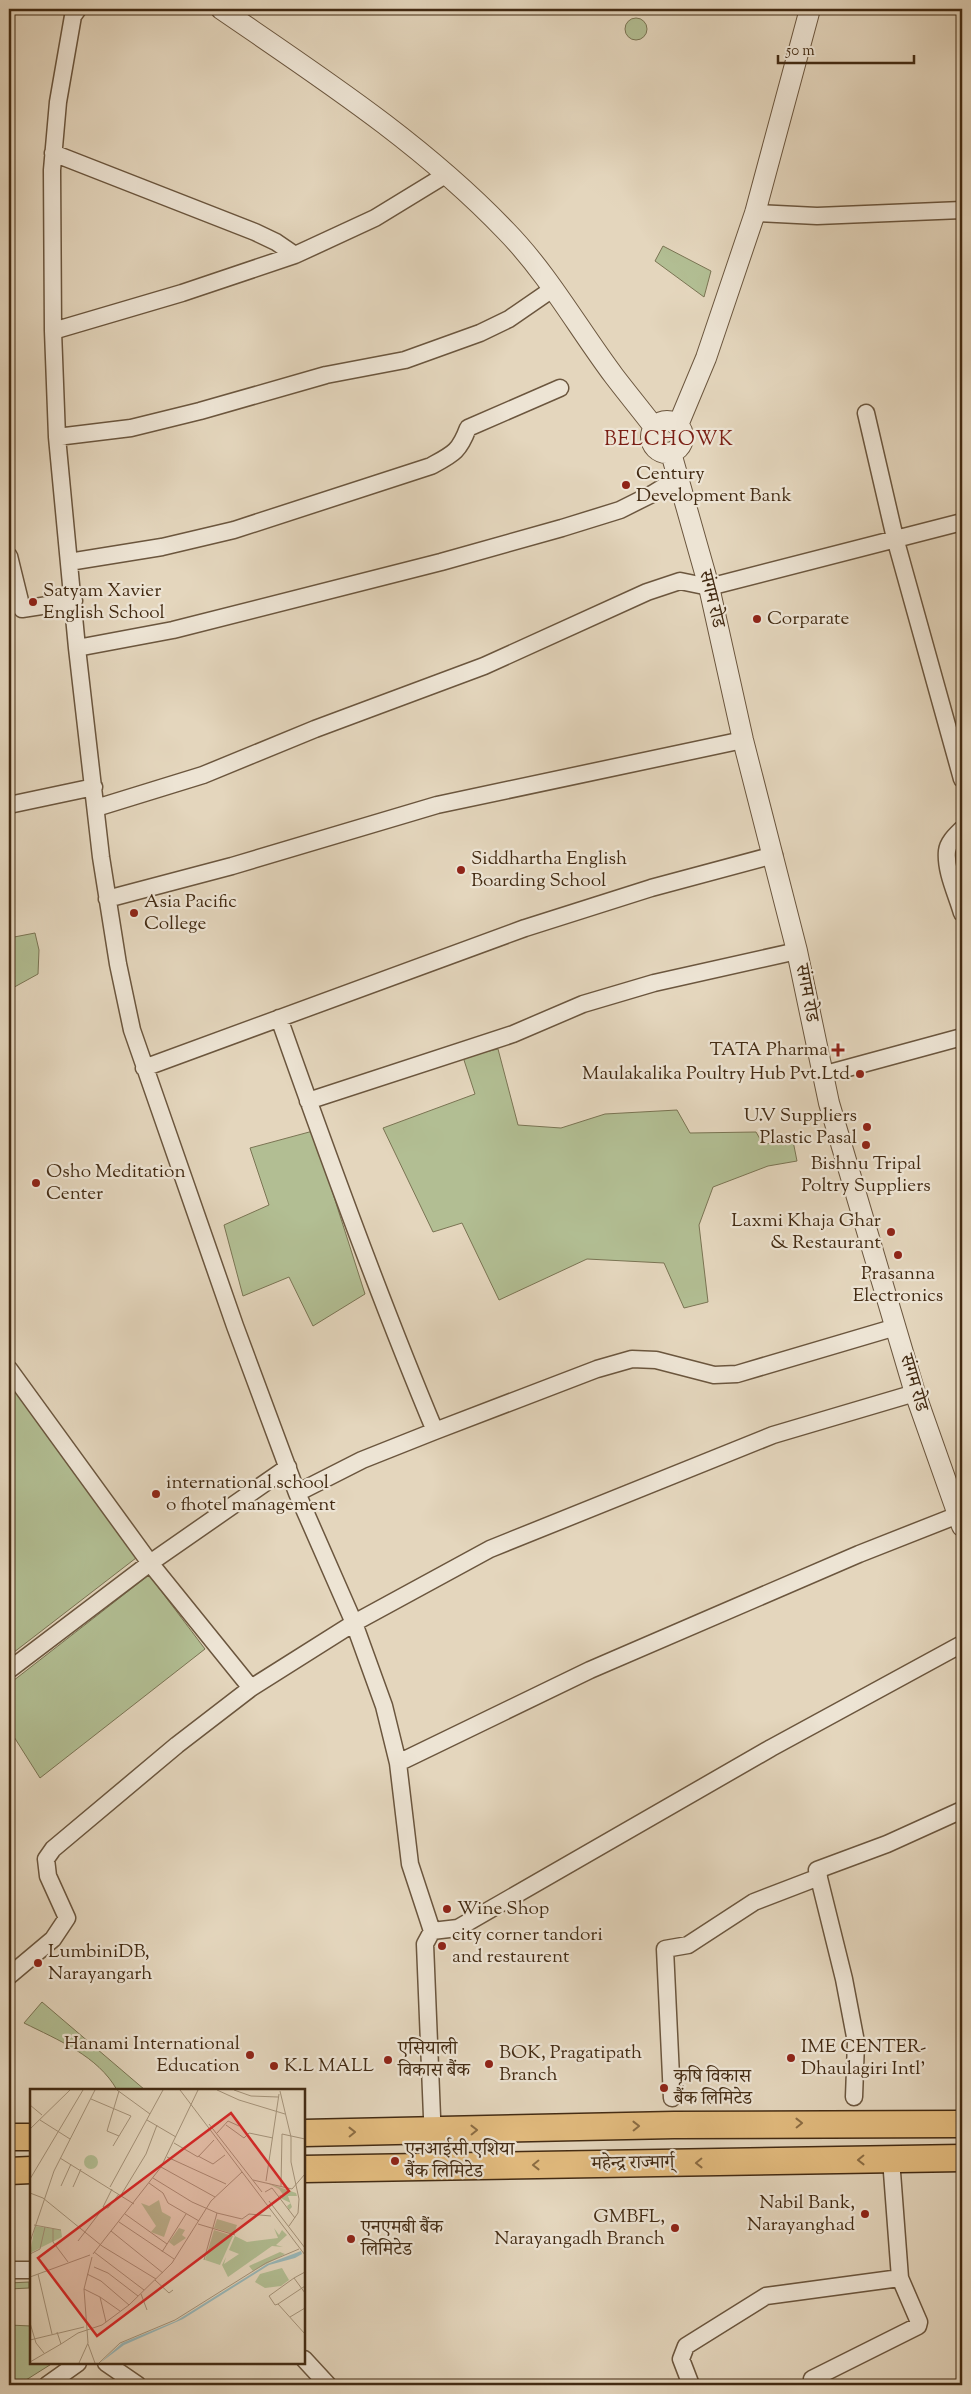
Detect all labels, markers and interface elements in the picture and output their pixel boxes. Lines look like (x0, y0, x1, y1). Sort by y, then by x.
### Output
scale bar (778, 32, 915, 64)
text: 50 m (785, 41, 815, 62)
district label: BELCHOWK (604, 426, 734, 455)
place label: Century Development Bank (636, 461, 793, 510)
marker: Century Development Bank (620, 479, 632, 491)
street label: संगम रोड (691, 566, 731, 632)
place label: Satyam Xavier English School (43, 578, 165, 627)
marker: Satyam Xavier English School (27, 596, 39, 608)
place label: Corparate (767, 606, 850, 633)
marker: Corparate (751, 613, 763, 625)
place label: Siddhartha English Boarding School (471, 846, 627, 895)
marker: Siddhartha English Boarding School (455, 864, 467, 876)
place label: Asia Pacific College (144, 889, 237, 938)
marker: Asia Pacific College (128, 907, 140, 919)
street label: संगम रोड (787, 961, 825, 1025)
place label: TATA Pharma (709, 1037, 828, 1064)
marker: TATA Pharma (832, 1044, 844, 1056)
place label: Maulakalika Poultry Hub Pvt.Ltd (582, 1061, 850, 1088)
marker: Maulakalika Poultry Hub Pvt.Ltd (854, 1068, 866, 1080)
place label: U.V Suppliers Plastic Pasal (744, 1103, 857, 1152)
marker: U.V Suppliers Plastic Pasal (861, 1121, 873, 1133)
marker: Bishnu Tripal Poltry Suppliers (860, 1139, 872, 1151)
place label: Bishnu Tripal Poltry Suppliers (801, 1151, 931, 1200)
place label: Osho Meditation Center (46, 1159, 186, 1208)
marker: Osho Meditation Center (30, 1177, 42, 1189)
place label: Laxmi Khaja Ghar & Restaurant (731, 1208, 881, 1257)
marker: Laxmi Khaja Ghar & Restaurant (885, 1226, 897, 1238)
marker: Prasanna Electronics (892, 1249, 904, 1261)
place label: Prasanna Electronics (853, 1261, 943, 1310)
street label: संगम रोड (891, 1350, 935, 1416)
place label: international school o fhotel management (166, 1470, 336, 1519)
marker: international school o fhotel management (150, 1488, 162, 1500)
place label: Wine Shop (457, 1896, 549, 1923)
marker: Wine Shop (441, 1903, 453, 1915)
place label: city corner tandori and restaurent (452, 1922, 603, 1971)
place label: LumbiniDB, Narayangarh (48, 1939, 152, 1988)
marker: city corner tandori and restaurent (436, 1940, 448, 1952)
marker: LumbiniDB, Narayangarh (32, 1957, 44, 1969)
place label: Hanami International Education (64, 2031, 240, 2080)
place label: IME CENTER- Dhaulagiri Intl' (801, 2034, 927, 2083)
place label: एसियाली विकास बैंक (397, 2036, 471, 2085)
place label: BOK, Pragatipath Branch (499, 2040, 642, 2089)
marker: Hanami International Education (244, 2049, 256, 2061)
marker: IME CENTER- Dhaulagiri Intl' (785, 2052, 797, 2064)
place label: K.L MALL (284, 2053, 374, 2080)
marker: एसियाली विकास बैंक (382, 2054, 394, 2066)
marker: BOK, Pragatipath Branch (483, 2058, 495, 2070)
marker: K.L MALL (268, 2060, 280, 2072)
place label: कृषि विकास बैंक लिमिटेड (673, 2064, 753, 2113)
marker: कृषि विकास बैंक लिमिटेड (658, 2082, 670, 2094)
inset map (30, 2089, 305, 2364)
one-way arrow (795, 2118, 803, 2129)
one-way arrow (633, 2121, 641, 2131)
one-way arrow (470, 2125, 478, 2135)
one-way arrow (349, 2127, 357, 2137)
place label: एनआईसी एशिया बैंक लिमिटेड (404, 2137, 516, 2186)
street label: महेन्द्र राज्मार्ग् (590, 2150, 677, 2178)
marker: एनआईसी एशिया बैंक लिमिटेड (389, 2155, 401, 2167)
one-way arrow (857, 2155, 864, 2165)
one-way arrow (694, 2157, 702, 2168)
one-way arrow (532, 2160, 540, 2170)
place label: Nabil Bank, Narayanghad (747, 2190, 855, 2239)
place label: GMBFL, Narayangadh Branch (494, 2204, 665, 2253)
marker: Nabil Bank, Narayanghad (859, 2208, 871, 2220)
place label: एनएमबी बैंक लिमिटेड (360, 2215, 444, 2264)
marker: GMBFL, Narayangadh Branch (669, 2222, 681, 2234)
marker: एनएमबी बैंक लिमिटेड (345, 2233, 357, 2245)

